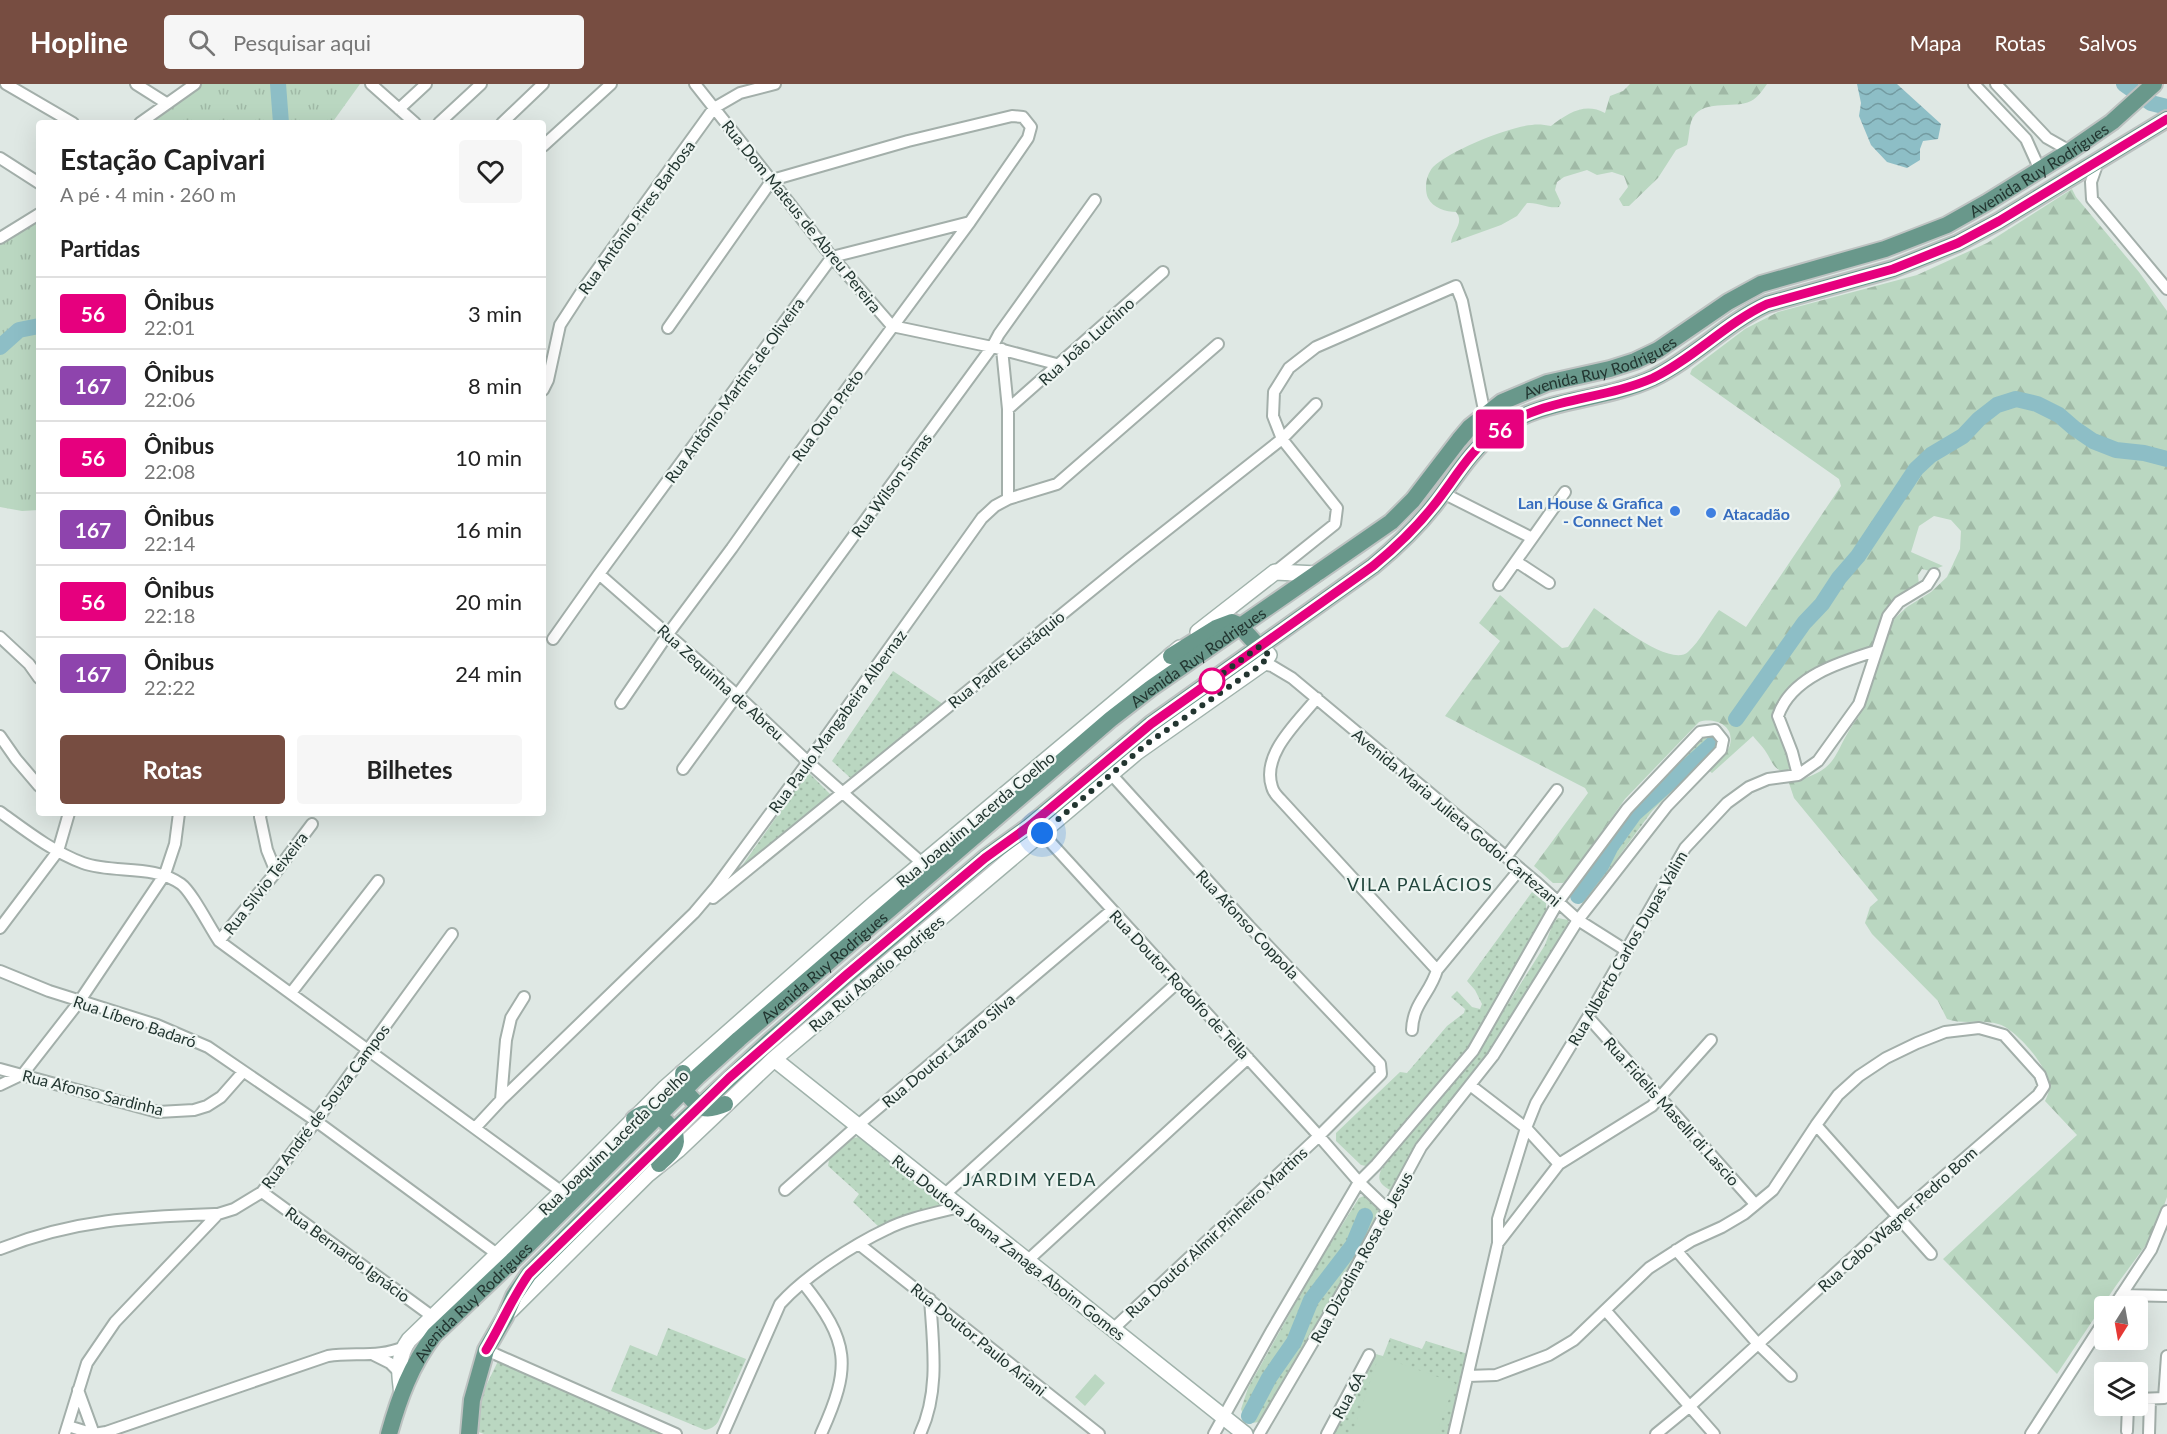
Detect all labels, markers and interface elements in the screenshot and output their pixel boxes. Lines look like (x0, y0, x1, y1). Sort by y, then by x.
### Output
search box (164, 15, 584, 69)
text: Hopline (30, 25, 128, 59)
icon: search (185, 26, 218, 59)
text: Pesquisar aqui (233, 29, 371, 56)
text: Mapa (1910, 30, 1962, 55)
text: Rotas (1995, 30, 2046, 55)
text: Salvos (2079, 30, 2137, 55)
street label: Rua Dom Mateus de Abreu Pereira (718, 116, 886, 316)
street label: Avenida Ruy Rodrigues (1966, 118, 2112, 220)
street label: Rua Antônio Pires Barbosa (574, 136, 698, 298)
button: heart (459, 140, 522, 203)
text: Estação Capivari (60, 142, 265, 176)
text: A pé · 4 min · 260 m (60, 182, 236, 206)
text: Partidas (60, 235, 140, 262)
text: Ônibus (144, 288, 214, 315)
street label: Rua João Luchino (1034, 293, 1138, 389)
street label: Rua Antônio Martins de Oliveira (660, 294, 808, 486)
text: 3 min (468, 300, 522, 327)
text: 56 (81, 301, 105, 326)
text: 22:01 (144, 315, 195, 339)
street label: Avenida Ruy Rodrigues (1520, 331, 1679, 402)
text: Ônibus (144, 360, 214, 387)
street label: Rua Ouro Preto (787, 365, 867, 465)
text: 8 min (468, 372, 522, 399)
text: 167 (75, 373, 111, 398)
text: 22:06 (144, 387, 195, 411)
line badge: 56 (1473, 410, 1527, 448)
text: 56 (1488, 417, 1512, 442)
street label: Rua Wilson Simas (847, 429, 935, 541)
text: Ônibus (144, 432, 214, 459)
text: 10 min (455, 444, 522, 471)
text: 56 (81, 445, 105, 470)
text: 22:08 (144, 459, 195, 483)
place label: Lan House & Grafica - Connect Net (1518, 493, 1663, 530)
text: Ônibus (144, 504, 214, 531)
marker: Lan House & Grafica - Connect Net (1668, 504, 1682, 518)
place label: Atacadão (1722, 504, 1790, 523)
marker: Atacadão (1704, 506, 1718, 520)
text: 16 min (455, 516, 522, 543)
text: 167 (75, 517, 111, 542)
text: 22:14 (144, 531, 195, 555)
text: Ônibus (144, 576, 214, 603)
text: 20 min (455, 588, 522, 615)
text: 56 (81, 589, 105, 614)
street label: Avenida Ruy Rodrigues (1126, 602, 1269, 710)
text: 22:18 (144, 603, 195, 627)
street label: Rua Padre Eustáquio (944, 606, 1068, 712)
street label: Rua Zequinha de Abreu (654, 620, 788, 744)
street label: Rua Paulo Mangabeira Albernaz (764, 626, 910, 816)
text: Ônibus (144, 648, 214, 675)
text: 24 min (455, 660, 522, 687)
text: 167 (75, 661, 111, 686)
unlabelled marker (1199, 668, 1225, 694)
text: 22:22 (144, 675, 195, 699)
street label: Avenida Maria Julieta Godoi Cartezani (1349, 724, 1565, 910)
button: Rotas (60, 735, 285, 804)
button: Bilhetes (297, 735, 522, 804)
street label: Rua Joaquim Lacerda Coelho (892, 747, 1058, 891)
your location (1027, 818, 1057, 848)
street label: Rua Silvio Teixeira (219, 828, 311, 938)
street label: Rua Alberto Carlos Dupas Valim (1563, 847, 1691, 1049)
street label: Rua Afonso Coppola (1192, 865, 1304, 983)
district label: VILA PALÁCIOS (1347, 873, 1493, 895)
street label: Rua Doutor Rodolfo de Tella (1106, 906, 1254, 1062)
street label: Avenida Ruy Rodrigues (756, 907, 891, 1026)
street label: Rua Rui Abadio Rodriges (804, 911, 948, 1035)
street label: Rua Doutor Lázaro Silva (878, 989, 1018, 1111)
street label: Rua Líbero Badaró (71, 991, 199, 1051)
street label: Rua André de Souza Campos (257, 1020, 393, 1192)
street label: Rua Fidelis Maselli di Lascio (1600, 1033, 1744, 1189)
street label: Rua Afonso Sardinha (21, 1065, 165, 1119)
street label: Rua Joaquim Lacerda Coelho (534, 1065, 692, 1219)
street label: Rua Doutor Almir Pinheiro Martins (1121, 1142, 1311, 1321)
street label: Rua Cabo Wagner Pedro Bom (1813, 1142, 1981, 1296)
street label: Rua Doutora Joana Zanaga Aboim Gomes (889, 1150, 1129, 1344)
district label: JARDIM YEDA (963, 1168, 1097, 1190)
street label: Rua Dizodina Rosa de Jesus (1306, 1168, 1416, 1346)
street label: Rua Bernardo Ignácio (282, 1202, 414, 1306)
street label: Avenida Ruy Rodrigues (409, 1238, 535, 1365)
street label: Rua Doutor Paulo Ariani (907, 1278, 1051, 1400)
north arrow (2094, 1296, 2148, 1350)
map controls (2094, 1296, 2148, 1416)
button: layers (2094, 1362, 2148, 1416)
street label: Rua 6A (1328, 1368, 1368, 1422)

